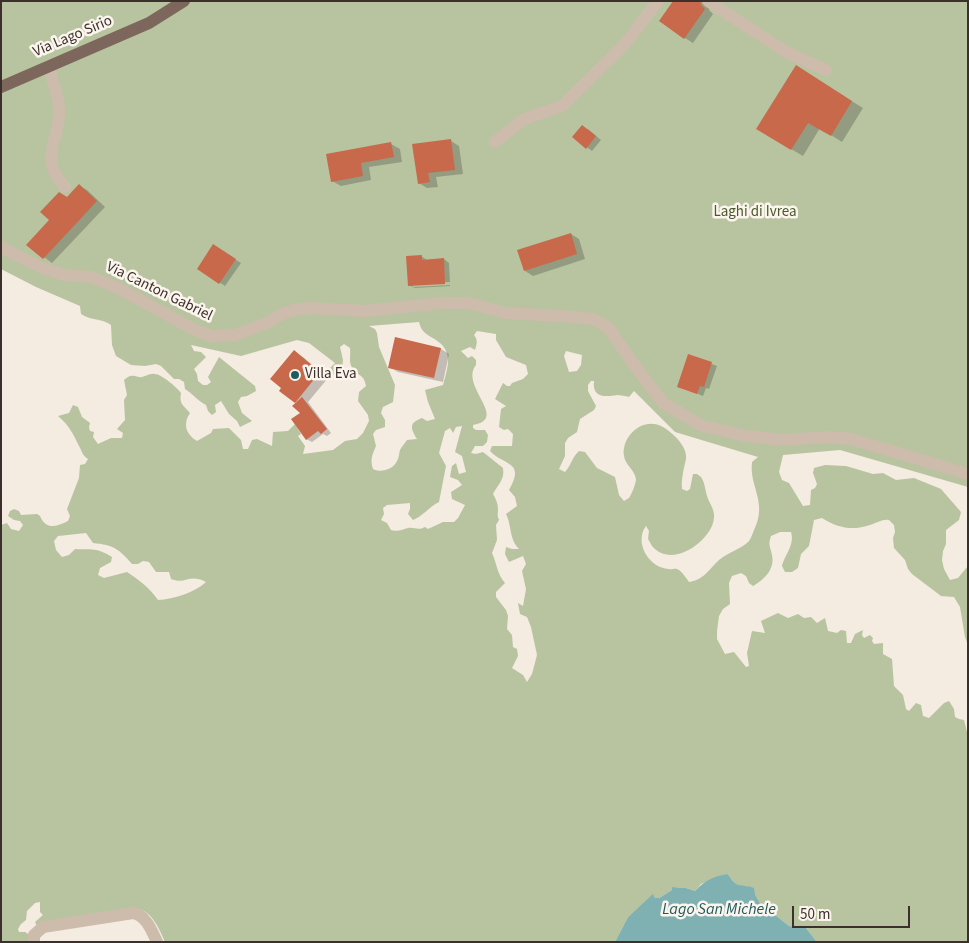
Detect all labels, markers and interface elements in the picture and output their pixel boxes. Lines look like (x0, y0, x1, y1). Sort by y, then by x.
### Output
street label: Via Lago Sirio (31, 12, 115, 62)
park label: Laghi di Ivrea (713, 204, 797, 222)
street label: Via Canton Gabriel (103, 259, 215, 325)
place label: Villa Eva (305, 366, 357, 384)
marker: Villa Eva (289, 369, 301, 381)
scale bar (794, 896, 912, 928)
water label: Lago San Michele (662, 900, 776, 920)
text: 50 m (800, 904, 830, 925)

